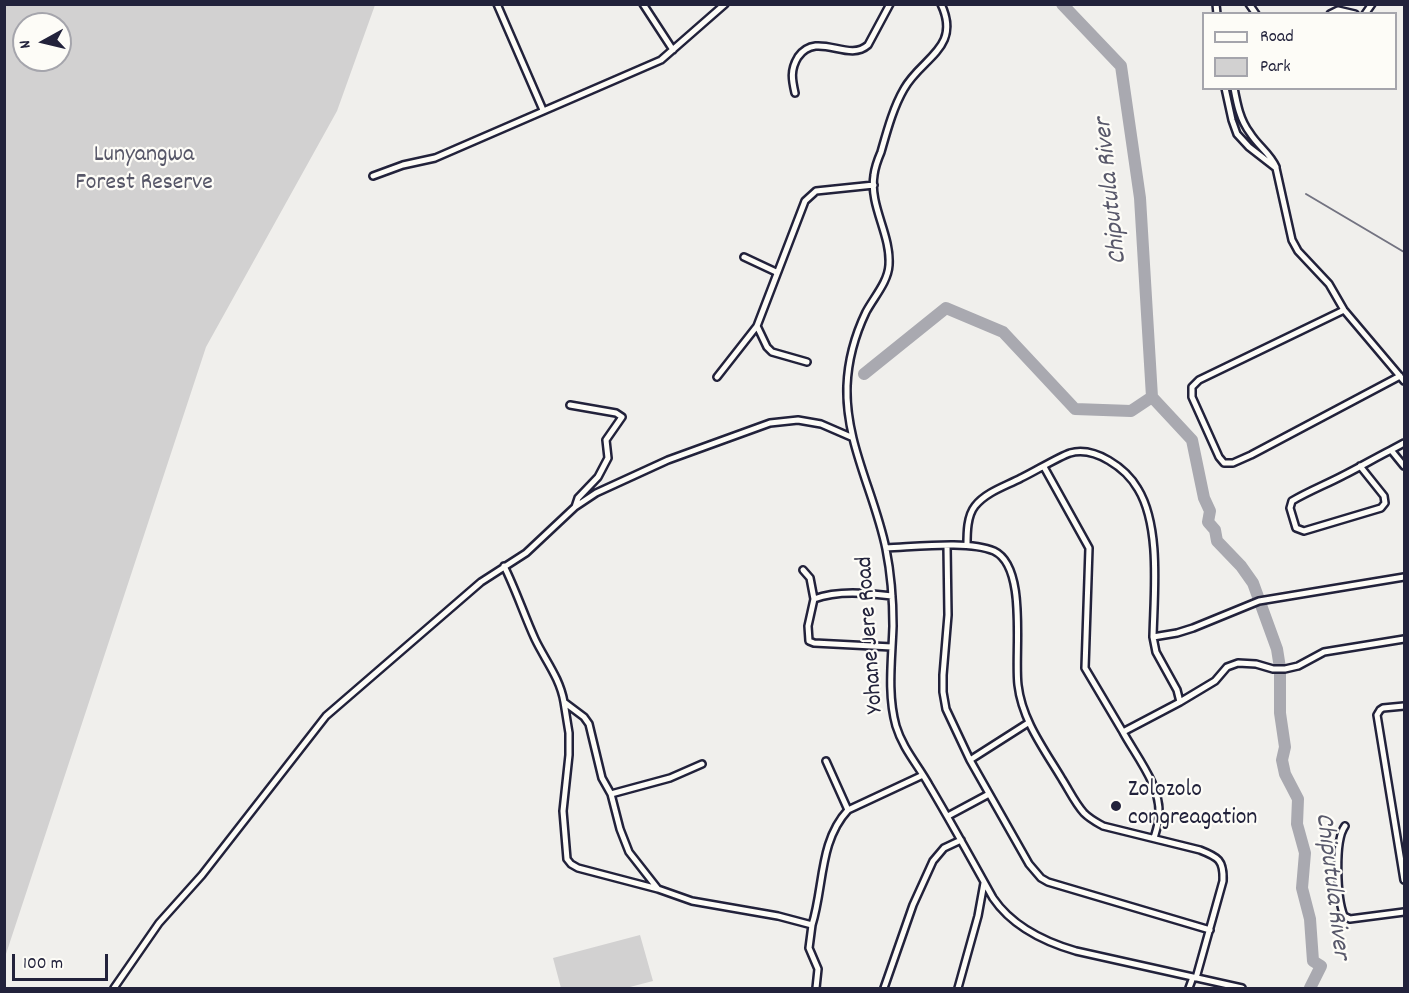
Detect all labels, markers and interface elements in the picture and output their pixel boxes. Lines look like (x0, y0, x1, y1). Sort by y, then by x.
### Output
north arrow (12, 12, 72, 72)
legend (1202, 12, 1397, 90)
text: Road (1260, 25, 1294, 50)
text: N (14, 39, 38, 50)
text: Park (1260, 55, 1291, 80)
water label: Chiputula River (1090, 116, 1136, 266)
park label: Lunyangwa Forest Reserve (75, 143, 213, 199)
street label: Yohane Jere Road (852, 555, 892, 715)
place label: Zolozolo congreagation (1128, 778, 1257, 834)
marker: Zolozolo congreagation (1109, 799, 1123, 813)
water label: Chiputula River (1306, 811, 1354, 961)
scale bar (15, 942, 111, 980)
text: 100 m (23, 952, 63, 977)

